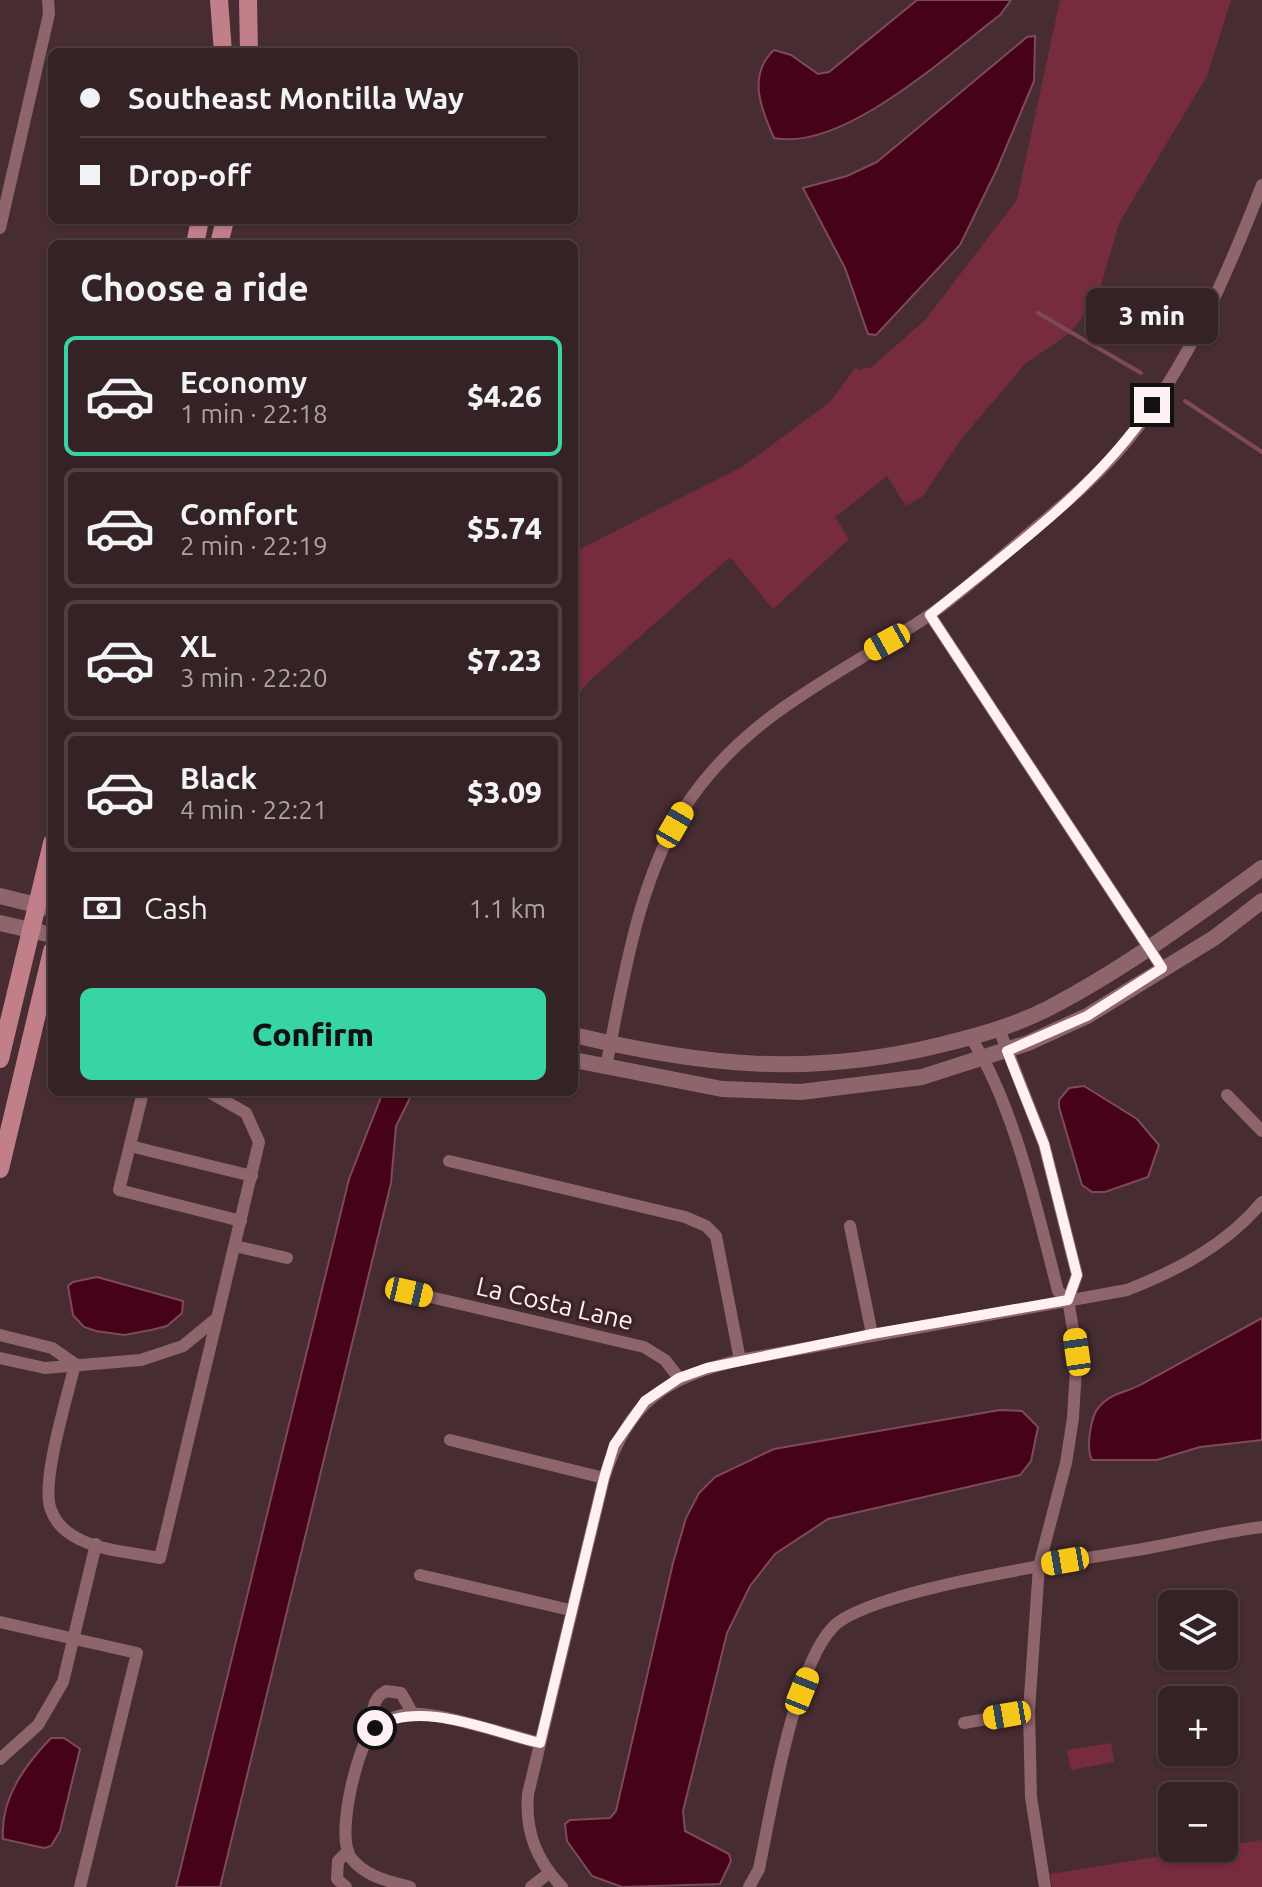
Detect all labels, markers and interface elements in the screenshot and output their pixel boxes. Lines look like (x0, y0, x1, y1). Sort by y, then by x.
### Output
text: Southeast Montilla Way (128, 81, 464, 115)
text: Drop-off (128, 158, 251, 192)
text: Choose a ride (80, 267, 309, 308)
callout: 3 min (1086, 289, 1218, 345)
text: 3 min (1119, 301, 1185, 330)
icon: car (84, 360, 156, 432)
text: Economy (180, 365, 307, 399)
text: $4.26 (467, 379, 542, 413)
route end (1134, 387, 1170, 423)
text: 1 min · 22:18 (180, 399, 328, 428)
icon: car (84, 492, 156, 564)
text: Comfort (180, 497, 298, 531)
text: $5.74 (467, 511, 542, 545)
text: 2 min · 22:19 (180, 531, 328, 560)
car (860, 620, 914, 664)
icon: car (84, 624, 156, 696)
text: XL (180, 629, 216, 663)
text: $7.23 (467, 643, 542, 677)
text: 3 min · 22:20 (180, 663, 328, 692)
icon: car (84, 756, 156, 828)
text: Black (180, 761, 257, 795)
text: $3.09 (467, 775, 542, 809)
text: 4 min · 22:21 (180, 795, 328, 824)
car (653, 798, 697, 852)
icon: cash (80, 886, 124, 930)
text: Cash (144, 891, 208, 925)
text: 1.1 km (469, 894, 546, 923)
button: Confirm (80, 988, 546, 1080)
street label: La Costa Lane (474, 1271, 636, 1335)
car (383, 1275, 435, 1309)
car (1062, 1327, 1092, 1377)
car (1039, 1545, 1091, 1577)
map controls (1158, 1590, 1238, 1862)
button: layers (1158, 1590, 1238, 1670)
car (782, 1664, 822, 1718)
button: + (1158, 1686, 1238, 1766)
car (981, 1699, 1033, 1731)
route start (357, 1710, 393, 1746)
button: − (1158, 1782, 1238, 1862)

